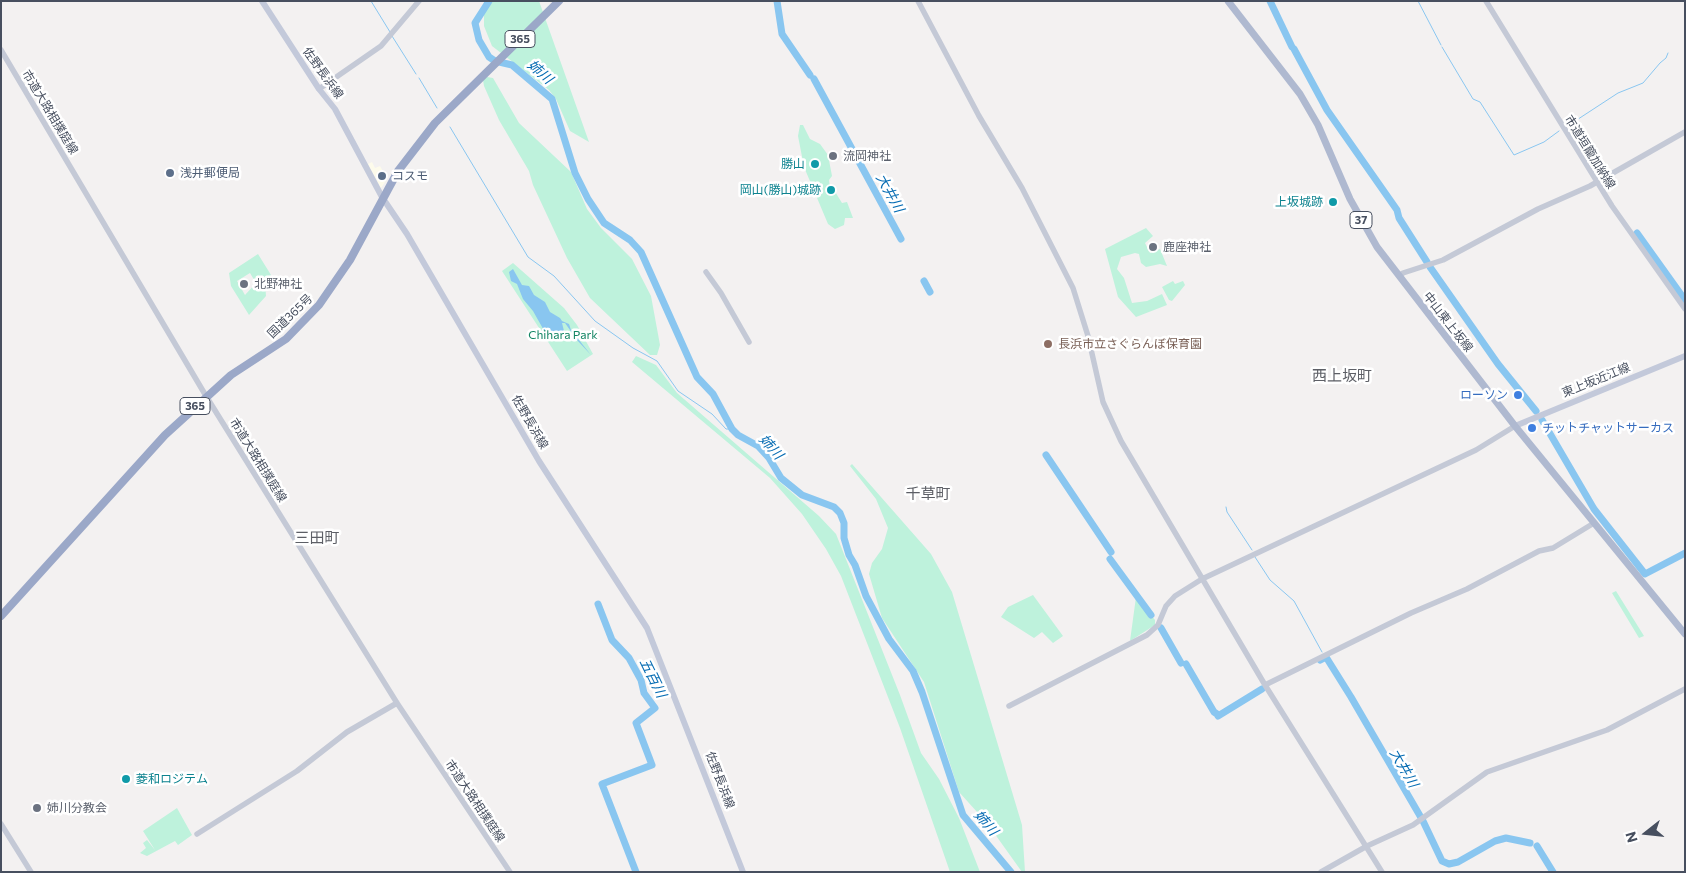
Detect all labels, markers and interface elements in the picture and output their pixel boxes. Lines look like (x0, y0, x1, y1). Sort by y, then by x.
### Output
road number: 365 (505, 30, 535, 48)
street label: 佐野長浜線 (300, 44, 346, 102)
water label: 姉川 (524, 56, 556, 88)
street label: 市道大路相撲庭線 (19, 67, 81, 157)
street label: 市道垣籠加納線 (1562, 113, 1618, 191)
place label: 流岡神社 (843, 149, 891, 163)
marker: 流岡神社 (827, 150, 839, 162)
place label: 勝山 (781, 157, 805, 171)
marker: 勝山 (809, 158, 821, 170)
place label: 浅井郵便局 (180, 166, 240, 180)
marker: 浅井郵便局 (164, 167, 176, 179)
place label: コスモ (392, 169, 428, 183)
marker: コスモ (376, 170, 388, 182)
water label: 大井川 (872, 171, 908, 215)
place label: 岡山(勝山)城跡 (740, 183, 821, 197)
marker: 岡山(勝山)城跡 (825, 184, 837, 196)
place label: 上坂城跡 (1275, 195, 1323, 209)
marker: 上坂城跡 (1327, 196, 1339, 208)
road number: 37 (1350, 212, 1372, 228)
place label: 鹿座神社 (1163, 240, 1211, 254)
marker: 鹿座神社 (1147, 241, 1159, 253)
place label: 北野神社 (254, 277, 302, 291)
marker: 北野神社 (238, 278, 250, 290)
street label: 中山東上坂線 (1420, 289, 1476, 355)
street label: 国道365号 (264, 291, 316, 341)
park label: Chihara Park (528, 328, 598, 342)
place label: 長浜市立さぐらんぼ保育園 (1058, 337, 1202, 351)
marker: 長浜市立さぐらんぼ保育園 (1042, 338, 1054, 350)
street label: 東上坂近江線 (1560, 360, 1632, 400)
district label: 西上坂町 (1312, 367, 1372, 385)
place label: ローソン (1460, 388, 1508, 402)
marker: ローソン (1512, 389, 1524, 401)
street label: 佐野長浜線 (509, 392, 551, 452)
road number: 365 (180, 398, 210, 414)
street label: 市道大路相撲庭線 (226, 415, 290, 505)
place label: チットチャットサーカス (1542, 421, 1674, 435)
marker: チットチャットサーカス (1526, 422, 1538, 434)
water label: 姉川 (755, 431, 787, 463)
district label: 千草町 (906, 485, 950, 503)
district label: 三田町 (295, 529, 339, 547)
water label: 五百川 (636, 655, 670, 701)
water label: 大井川 (1386, 746, 1422, 790)
street label: 佐野長浜線 (703, 749, 737, 811)
street label: 市道大路相撲庭線 (442, 757, 508, 845)
place label: 菱和ロジテム (136, 772, 208, 786)
marker: 菱和ロジテム (120, 773, 132, 785)
place label: 姉川分教会 (47, 801, 107, 815)
marker: 姉川分教会 (31, 802, 43, 814)
water label: 姉川 (970, 807, 1002, 839)
north arrow (1621, 808, 1671, 858)
text: N (1621, 830, 1641, 845)

